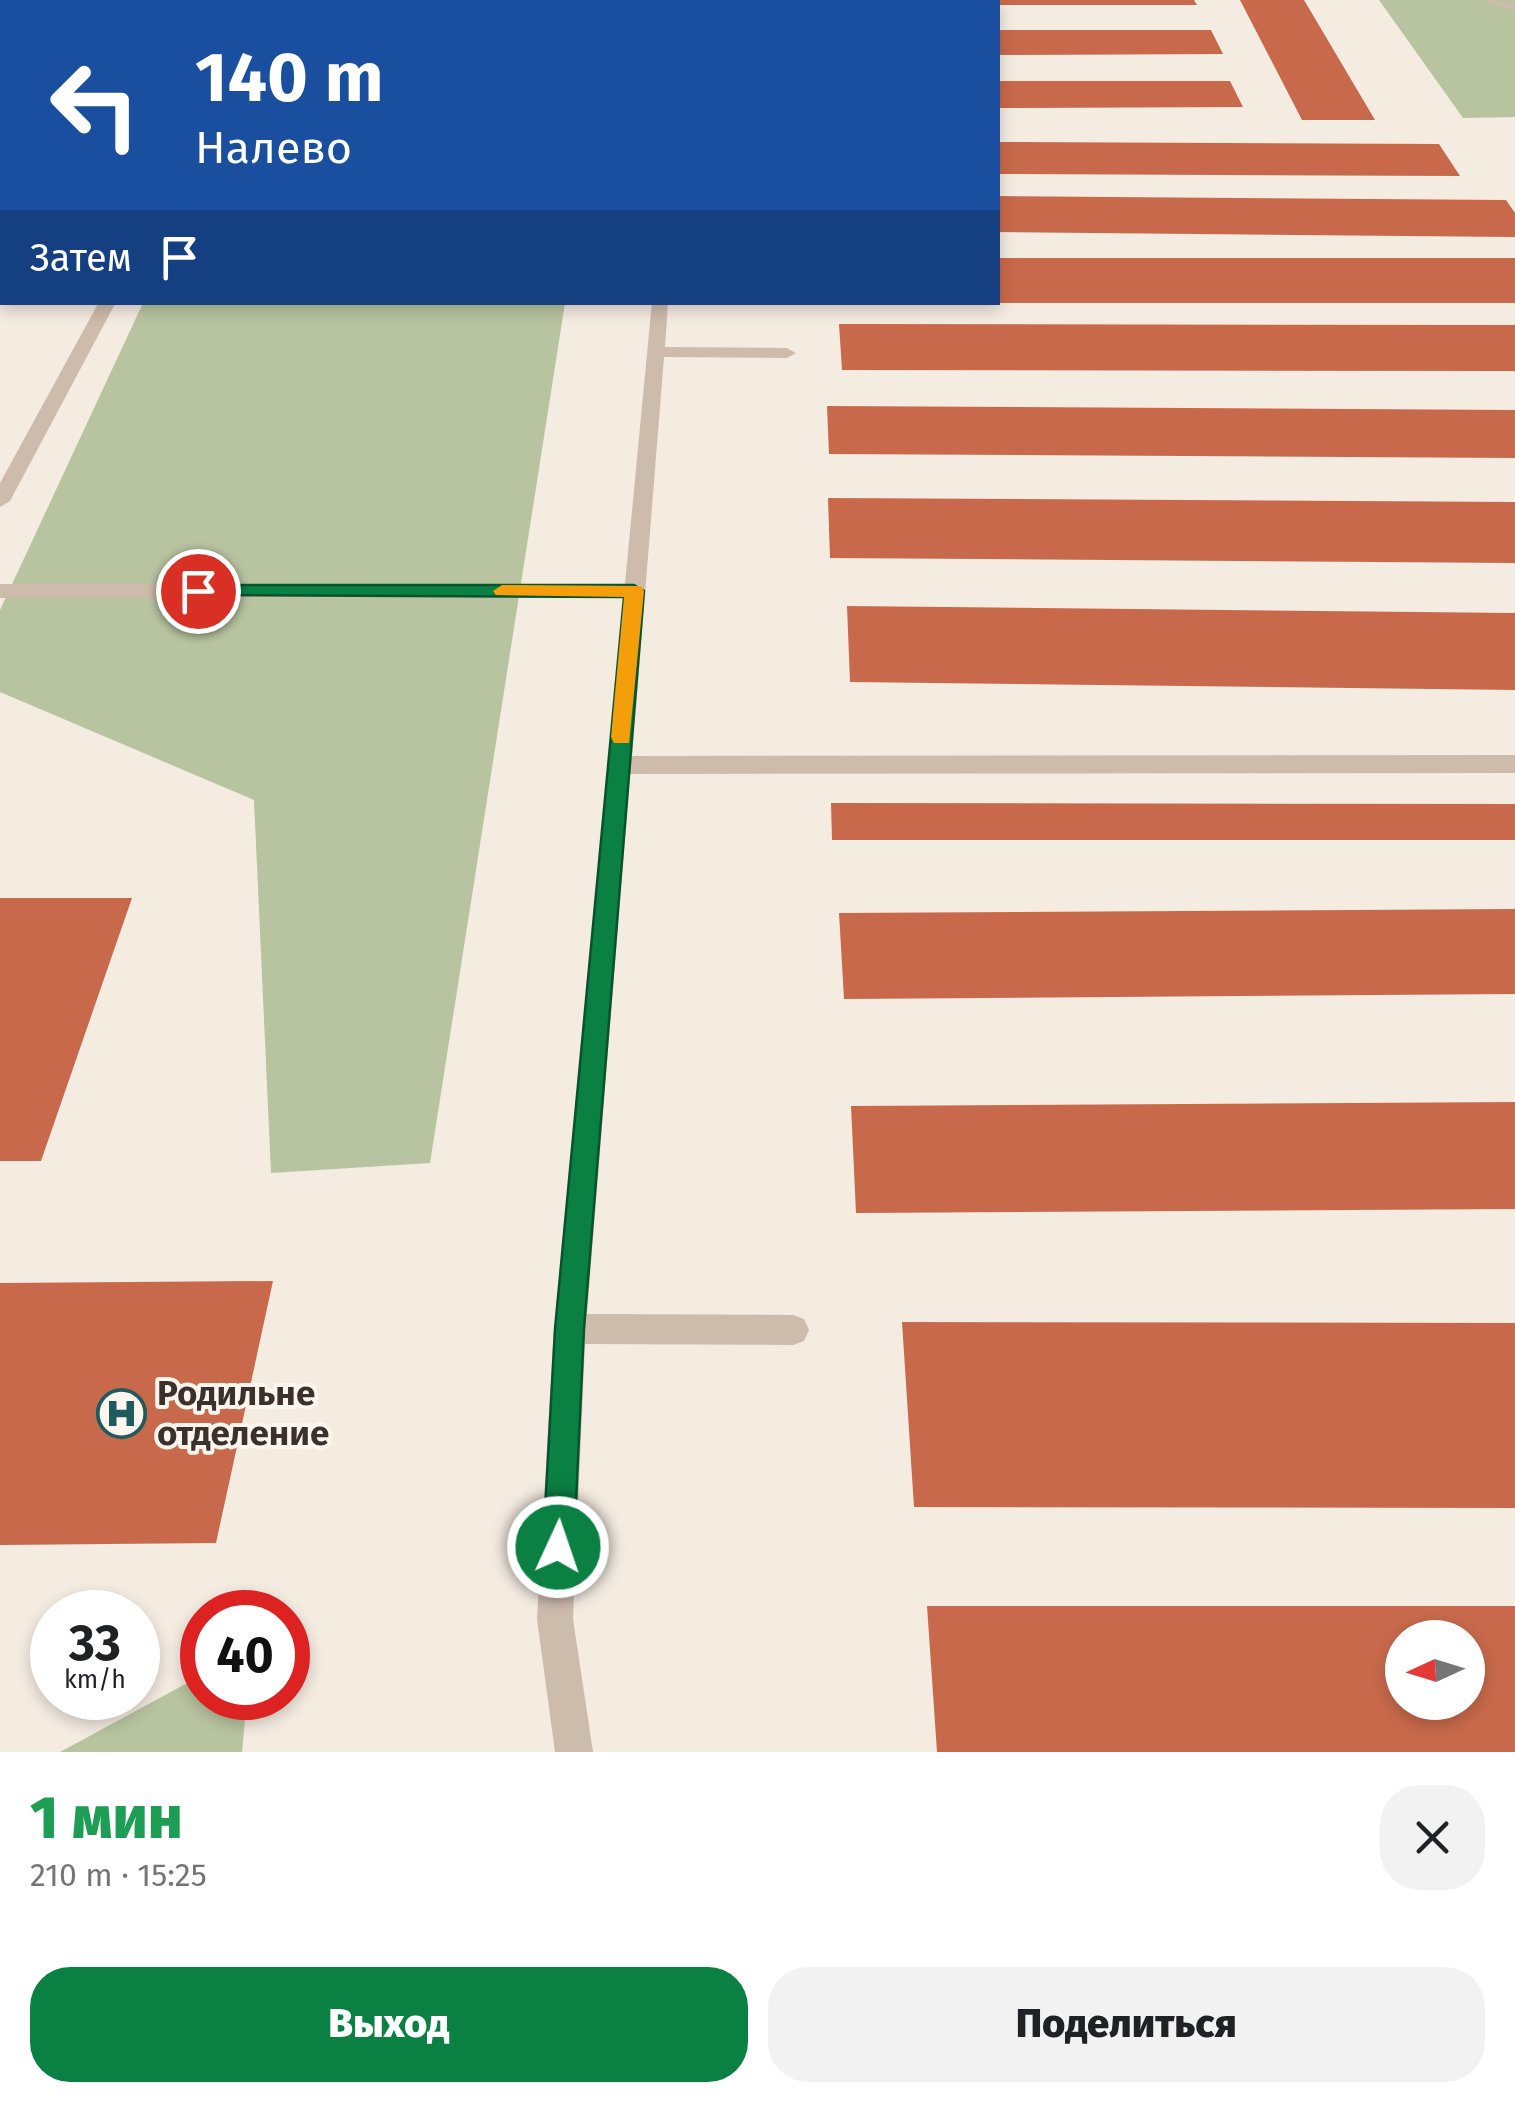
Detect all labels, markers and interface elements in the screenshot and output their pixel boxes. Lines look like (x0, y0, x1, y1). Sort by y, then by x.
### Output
text: 140 m (195, 36, 384, 120)
icon: left (30, 40, 160, 170)
text: Налево (195, 121, 352, 175)
icon: arrive (152, 230, 207, 285)
text: Затем (30, 235, 132, 281)
pin (156, 549, 241, 634)
icon: arrive (171, 564, 226, 619)
place label: Родильне отделение (157, 1372, 329, 1454)
hospital icon: Родильне отделение (96, 1387, 148, 1439)
position arrow (506, 1495, 610, 1599)
speed limit sign: 40 (180, 1590, 310, 1720)
text: 33 (69, 1613, 121, 1673)
north arrow (1385, 1620, 1485, 1720)
map controls (1385, 1620, 1485, 1720)
text: km/h (64, 1665, 126, 1695)
text: 1 мин (30, 1782, 183, 1854)
button: close (1380, 1785, 1485, 1890)
text: 210 m · 15:25 (30, 1856, 207, 1894)
button: Выход (30, 1967, 748, 2082)
button: Поделиться (768, 1967, 1485, 2082)

